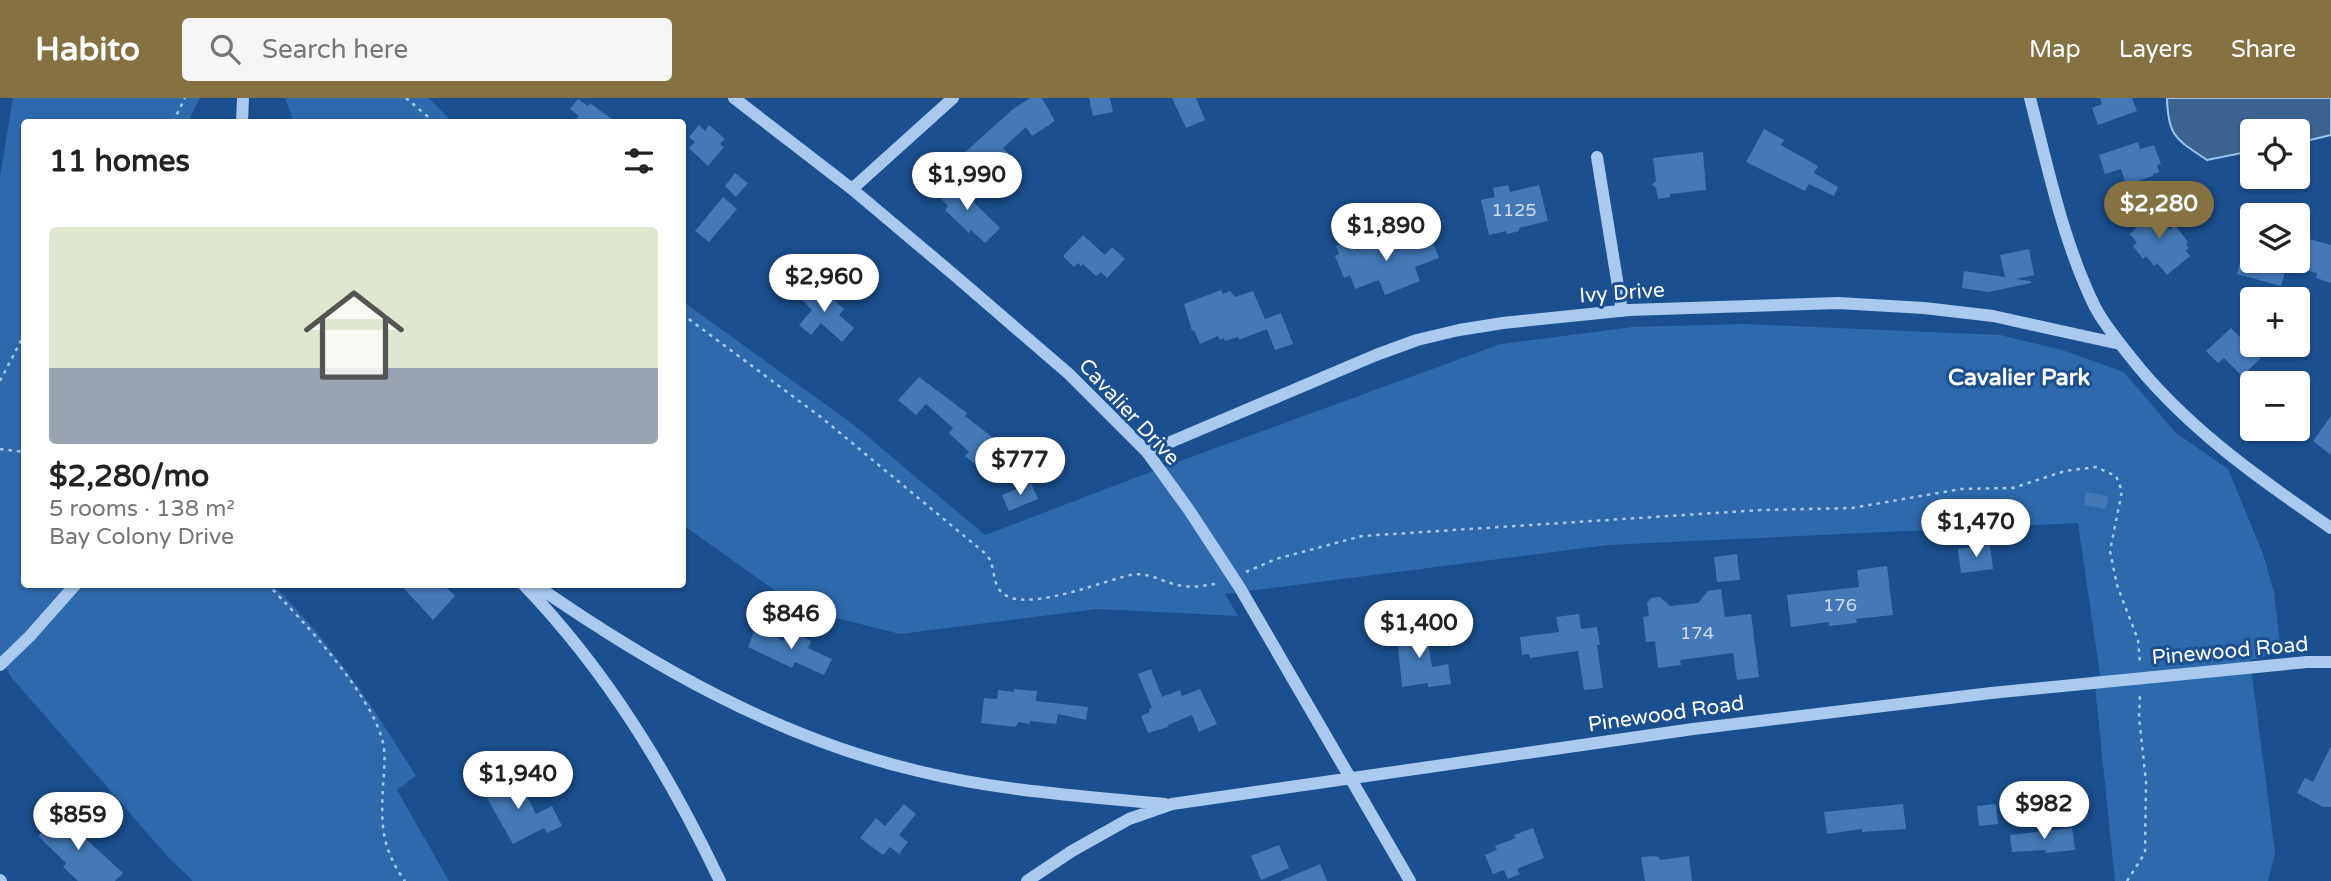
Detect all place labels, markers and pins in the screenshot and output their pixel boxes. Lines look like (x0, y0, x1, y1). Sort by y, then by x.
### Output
pin: $1,990 (910, 152, 1024, 212)
pin: $2,280 (2102, 181, 2216, 241)
pin: $1,890 (1329, 204, 1443, 263)
pin: $2,960 (767, 254, 881, 314)
pin: $777 (979, 438, 1061, 497)
pin: $1,470 (1919, 500, 2033, 559)
pin: $846 (750, 592, 832, 651)
pin: $1,400 (1362, 601, 1476, 660)
pin: $1,940 (461, 752, 575, 811)
pin: $982 (2003, 782, 2085, 841)
pin: $859 (37, 792, 119, 852)

